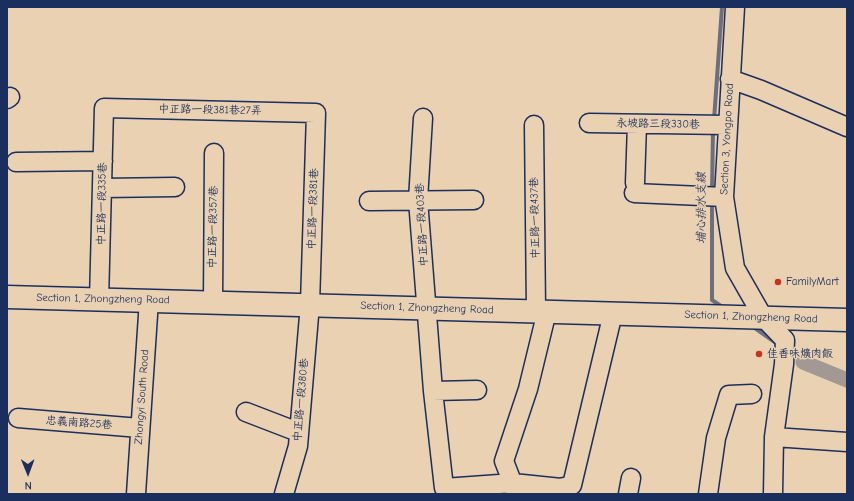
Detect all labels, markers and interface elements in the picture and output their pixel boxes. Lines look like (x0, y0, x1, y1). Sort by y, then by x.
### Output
street label: Section 3, Yongpo Road (717, 83, 737, 195)
street label: 中正路一段381巷27弄 (158, 102, 262, 118)
street label: 永坡路三段330巷 (616, 117, 700, 131)
street label: 中正路一段335巷 (95, 162, 109, 246)
street label: 中正路一段381巷 (305, 168, 321, 250)
water label: 埔心排水支線 (695, 172, 709, 244)
street label: 中正路一段437巷 (528, 177, 542, 259)
street label: 中正路一段403巷 (413, 183, 431, 267)
street label: 中正路一段357巷 (206, 186, 220, 268)
place label: FamilyMart (786, 275, 839, 289)
marker: FamilyMart (773, 277, 783, 287)
street label: Section 1, Zhongzheng Road (36, 291, 170, 307)
street label: Section 1, Zhongzheng Road (360, 299, 494, 317)
street label: Section 1, Zhongzheng Road (684, 308, 818, 326)
place label: 佳香味爌肉飯 (767, 347, 833, 361)
street label: Zhongyi South Road (132, 349, 152, 445)
marker: 佳香味爌肉飯 (754, 349, 764, 359)
street label: 中正路一段380巷 (291, 358, 311, 442)
street label: 忠義南路25巷 (45, 414, 113, 432)
north arrow (8, 453, 48, 493)
text: N (25, 479, 32, 492)

